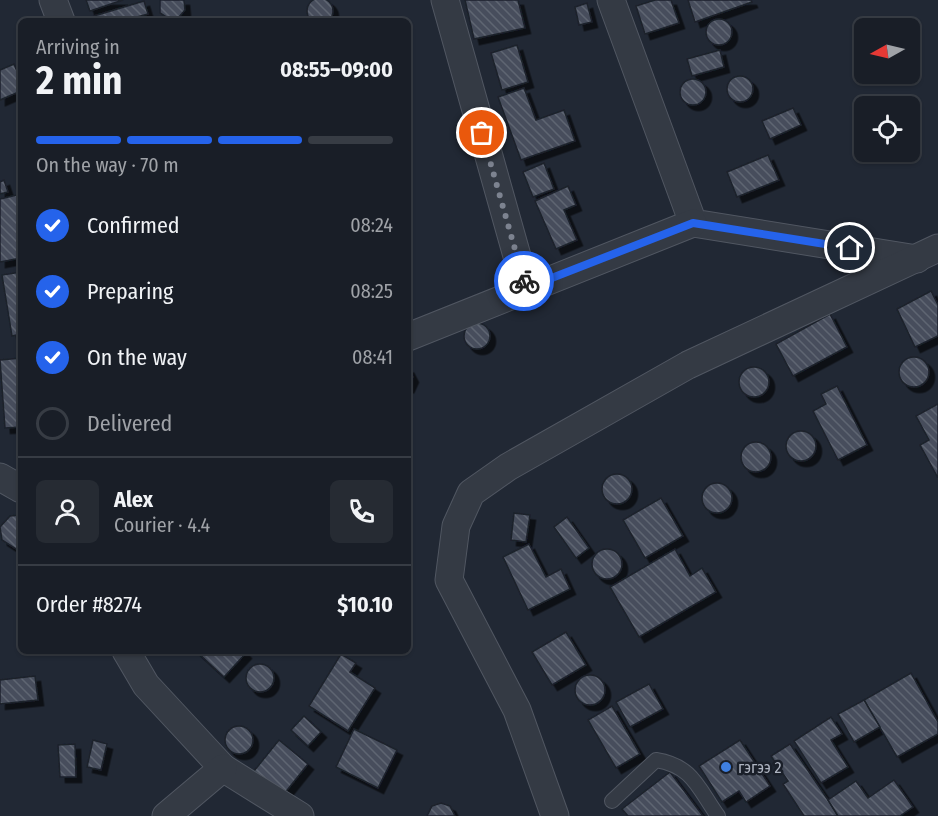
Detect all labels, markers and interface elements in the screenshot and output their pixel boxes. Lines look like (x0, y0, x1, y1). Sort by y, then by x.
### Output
north arrow (854, 18, 920, 84)
map controls (854, 18, 920, 162)
text: Arriving in (36, 35, 120, 59)
text: 08:55–09:00 (280, 56, 393, 83)
text: 2 min (36, 58, 122, 104)
button: locate (854, 96, 920, 162)
pin (456, 107, 507, 158)
icon: bag (465, 116, 498, 149)
text: On the way · 70 m (36, 153, 179, 177)
icon: check (36, 209, 69, 242)
text: Confirmed (87, 212, 180, 239)
text: 08:24 (350, 213, 393, 237)
pin (824, 222, 875, 273)
icon: home (833, 231, 866, 264)
courier (494, 251, 554, 311)
icon: bike (508, 265, 541, 298)
icon: check (36, 275, 69, 308)
text: Preparing (87, 278, 173, 305)
text: 08:25 (350, 279, 393, 303)
icon: check (36, 341, 69, 374)
text: On the way (87, 344, 187, 371)
text: 08:41 (352, 345, 393, 369)
text: Delivered (87, 410, 172, 437)
button: person (36, 480, 99, 543)
button: phone (330, 480, 393, 543)
text: Alex (114, 486, 153, 513)
text: Courier · 4.4 (114, 513, 210, 537)
text: Order #8274 (36, 591, 142, 618)
text: $10.10 (337, 591, 393, 618)
place label: гэгээ 2 (738, 758, 781, 777)
marker: гэгээ 2 (719, 760, 733, 774)

